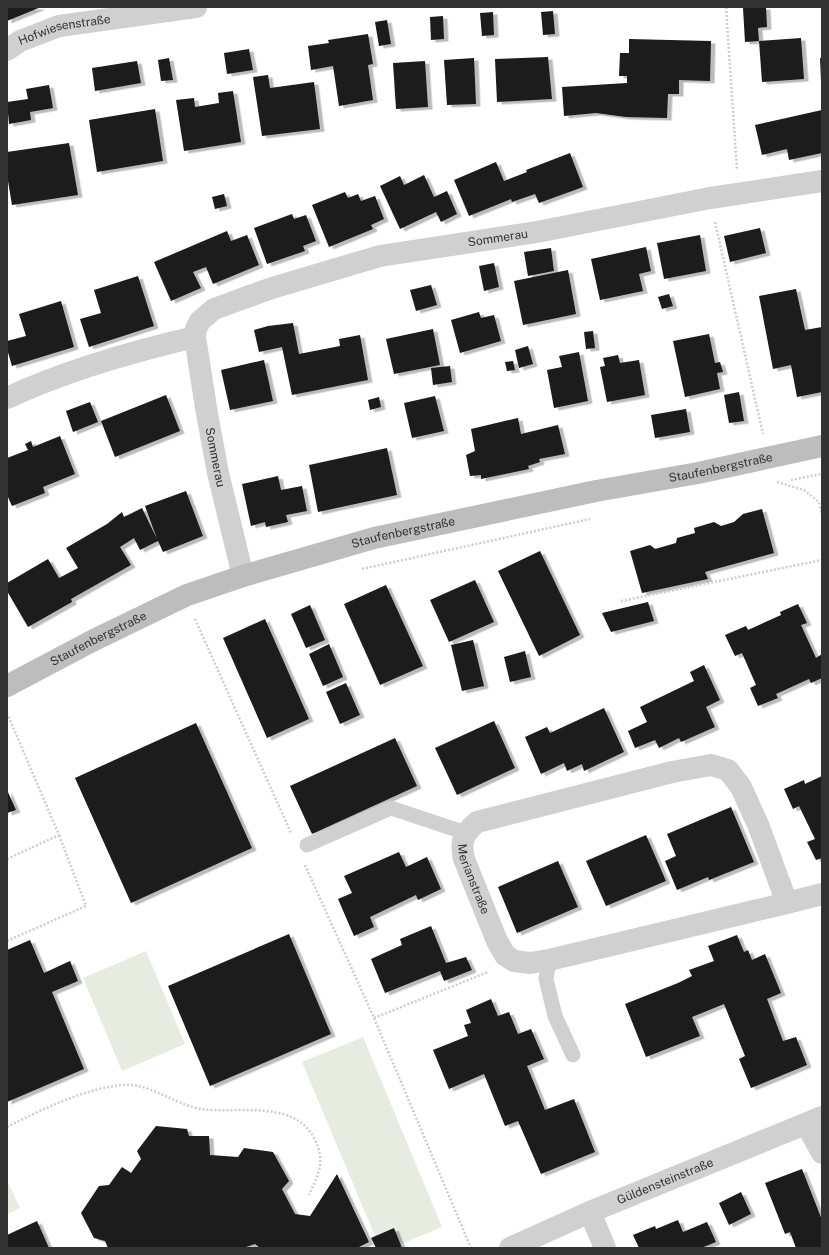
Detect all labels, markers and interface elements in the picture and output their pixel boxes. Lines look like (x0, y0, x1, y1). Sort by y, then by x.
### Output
street label: Hofwiesenstraße (16, 12, 112, 48)
street label: Sommerau (467, 226, 529, 249)
street label: Sommerau (203, 426, 228, 489)
street label: Staufenbergstraße (668, 450, 774, 485)
street label: Staufenbergstraße (350, 514, 457, 551)
street label: Staufenbergstraße (48, 609, 149, 669)
street label: Merianstraße (455, 843, 493, 917)
street label: Güldensteinstraße (615, 1155, 716, 1207)

